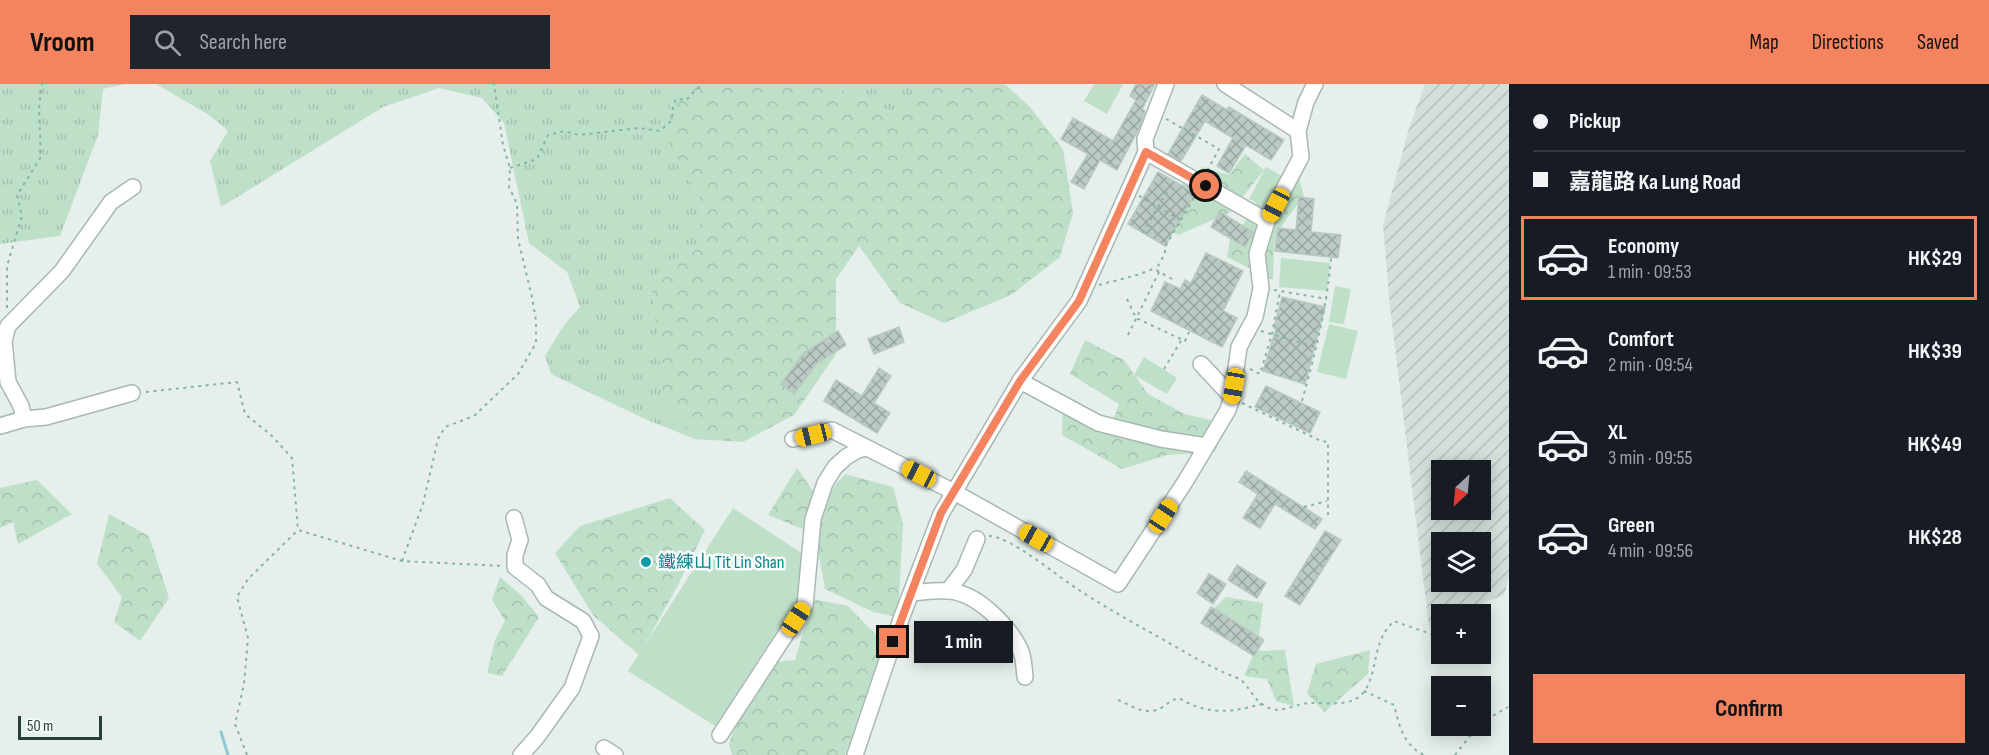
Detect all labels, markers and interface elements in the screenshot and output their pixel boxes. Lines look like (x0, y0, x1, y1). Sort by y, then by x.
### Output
search box (130, 15, 550, 69)
text: Vroom (30, 26, 94, 59)
icon: search (151, 26, 184, 59)
text: Search here (199, 29, 287, 56)
text: Map (1749, 30, 1779, 55)
text: Directions (1812, 30, 1884, 55)
text: Saved (1917, 30, 1959, 55)
text: Pickup (1569, 108, 1621, 135)
text: 嘉龍路 Ka Lung Road (1569, 169, 1741, 196)
route start (1192, 172, 1219, 199)
car (1260, 185, 1292, 225)
icon: car (1536, 231, 1590, 285)
text: Economy (1608, 233, 1679, 260)
text: HK$29 (1908, 245, 1962, 272)
text: 1 min · 09:53 (1608, 260, 1692, 284)
icon: car (1536, 324, 1590, 378)
text: Comfort (1608, 326, 1674, 353)
text: HK$39 (1908, 338, 1962, 365)
text: 2 min · 09:54 (1608, 353, 1693, 377)
car (1222, 367, 1246, 405)
icon: car (1536, 417, 1590, 471)
text: XL (1608, 419, 1627, 446)
car (793, 422, 833, 448)
text: HK$49 (1907, 431, 1962, 458)
text: 3 min · 09:55 (1608, 446, 1693, 470)
car (899, 458, 939, 490)
north arrow (1431, 460, 1491, 520)
map controls (1431, 460, 1491, 736)
car (1146, 496, 1180, 536)
icon: car (1536, 510, 1590, 564)
text: Green (1608, 512, 1655, 539)
car (1016, 521, 1056, 555)
text: HK$28 (1908, 524, 1962, 551)
button: layers (1431, 532, 1491, 592)
text: 4 min · 09:56 (1608, 539, 1693, 563)
place label: 鐵練山 Tit Lin Shan (658, 552, 785, 573)
marker: 鐵練山 Tit Lin Shan (639, 555, 653, 569)
car (779, 599, 813, 639)
button: + (1431, 604, 1491, 664)
callout: 1 min (914, 621, 1013, 663)
route end (879, 628, 906, 655)
text: 1 min (945, 630, 982, 654)
button: Confirm (1533, 674, 1965, 743)
button: − (1431, 676, 1491, 736)
scale bar (18, 713, 102, 740)
text: 50 m (27, 717, 53, 736)

